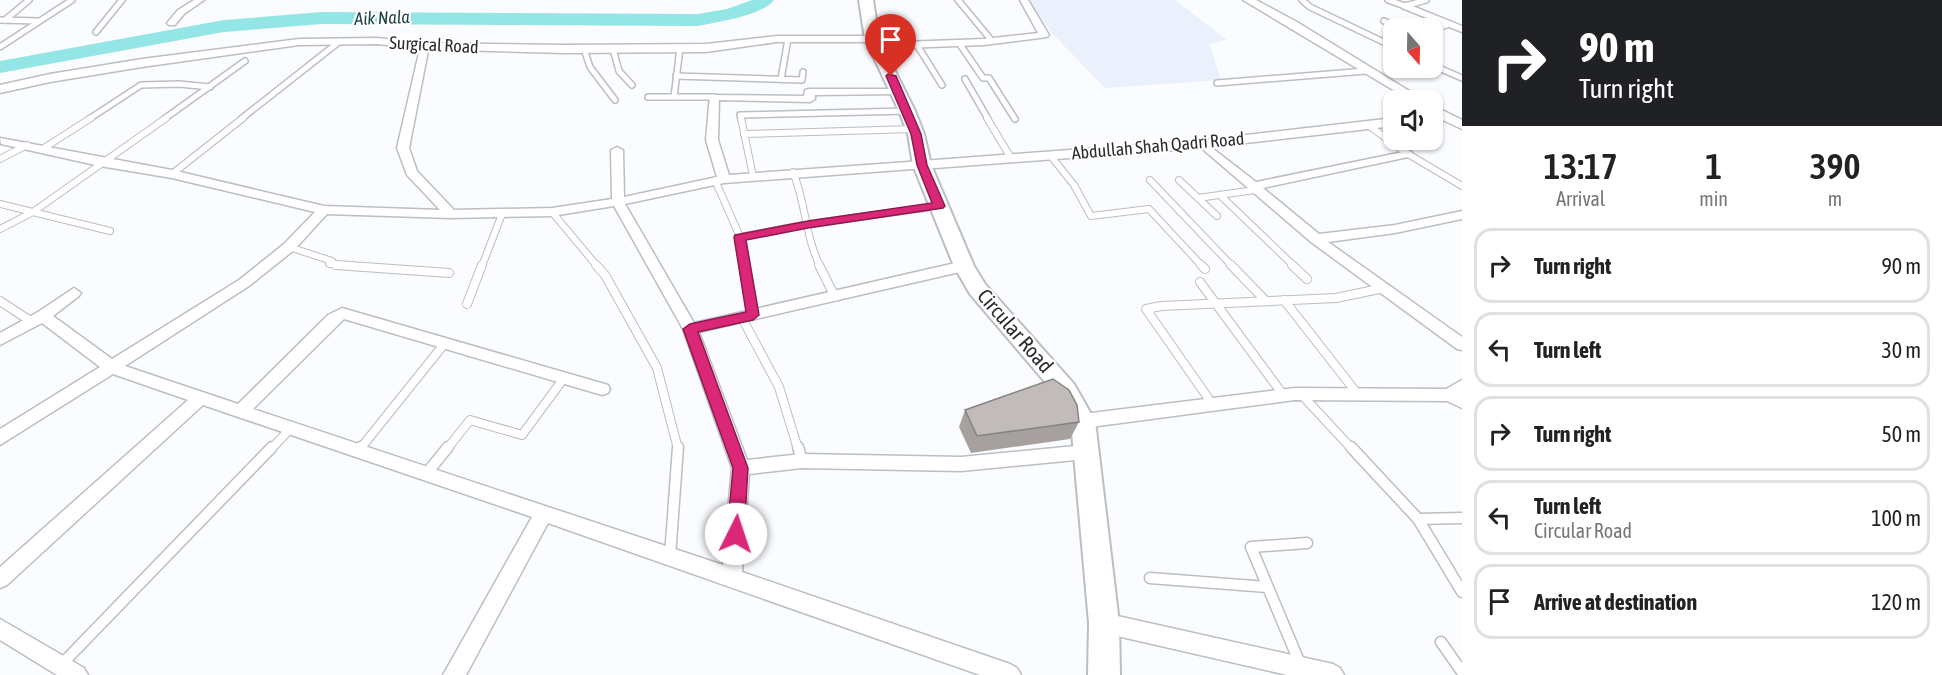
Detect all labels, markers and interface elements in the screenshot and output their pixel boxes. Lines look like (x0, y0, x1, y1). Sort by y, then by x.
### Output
water label: Aik Nala (353, 6, 411, 29)
pin (865, 14, 916, 76)
north arrow (1383, 18, 1443, 78)
map controls (1383, 18, 1443, 150)
icon: arrive (874, 23, 907, 56)
text: 90 m (1579, 23, 1654, 71)
icon: right (1480, 24, 1558, 102)
street label: Surgical Road (389, 32, 479, 57)
text: Turn right (1579, 73, 1674, 104)
button: sound (1383, 90, 1443, 150)
street label: Abdullah Shah Qadri Road (1071, 127, 1245, 164)
text: 13:17 (1544, 145, 1618, 187)
text: 1 (1705, 145, 1722, 187)
text: 390 (1810, 145, 1860, 187)
text: Arrival (1556, 187, 1605, 210)
text: min (1699, 187, 1728, 210)
text: m (1828, 187, 1842, 210)
icon: right (1483, 249, 1516, 282)
text: Turn right (1534, 253, 1611, 279)
text: 90 m (1881, 253, 1921, 279)
street label: Circular Road (973, 284, 1059, 377)
icon: left (1483, 333, 1516, 366)
text: Turn left (1534, 337, 1601, 363)
text: 30 m (1881, 337, 1921, 363)
icon: right (1483, 417, 1516, 450)
text: Turn right (1534, 421, 1611, 447)
text: 50 m (1881, 421, 1921, 447)
text: Turn left (1534, 493, 1601, 519)
icon: left (1483, 501, 1516, 534)
position arrow (704, 502, 768, 566)
text: 100 m (1871, 505, 1921, 531)
text: Circular Road (1534, 519, 1632, 542)
icon: arrive (1483, 585, 1516, 618)
text: Arrive at destination (1534, 589, 1697, 615)
text: 120 m (1871, 589, 1921, 615)

